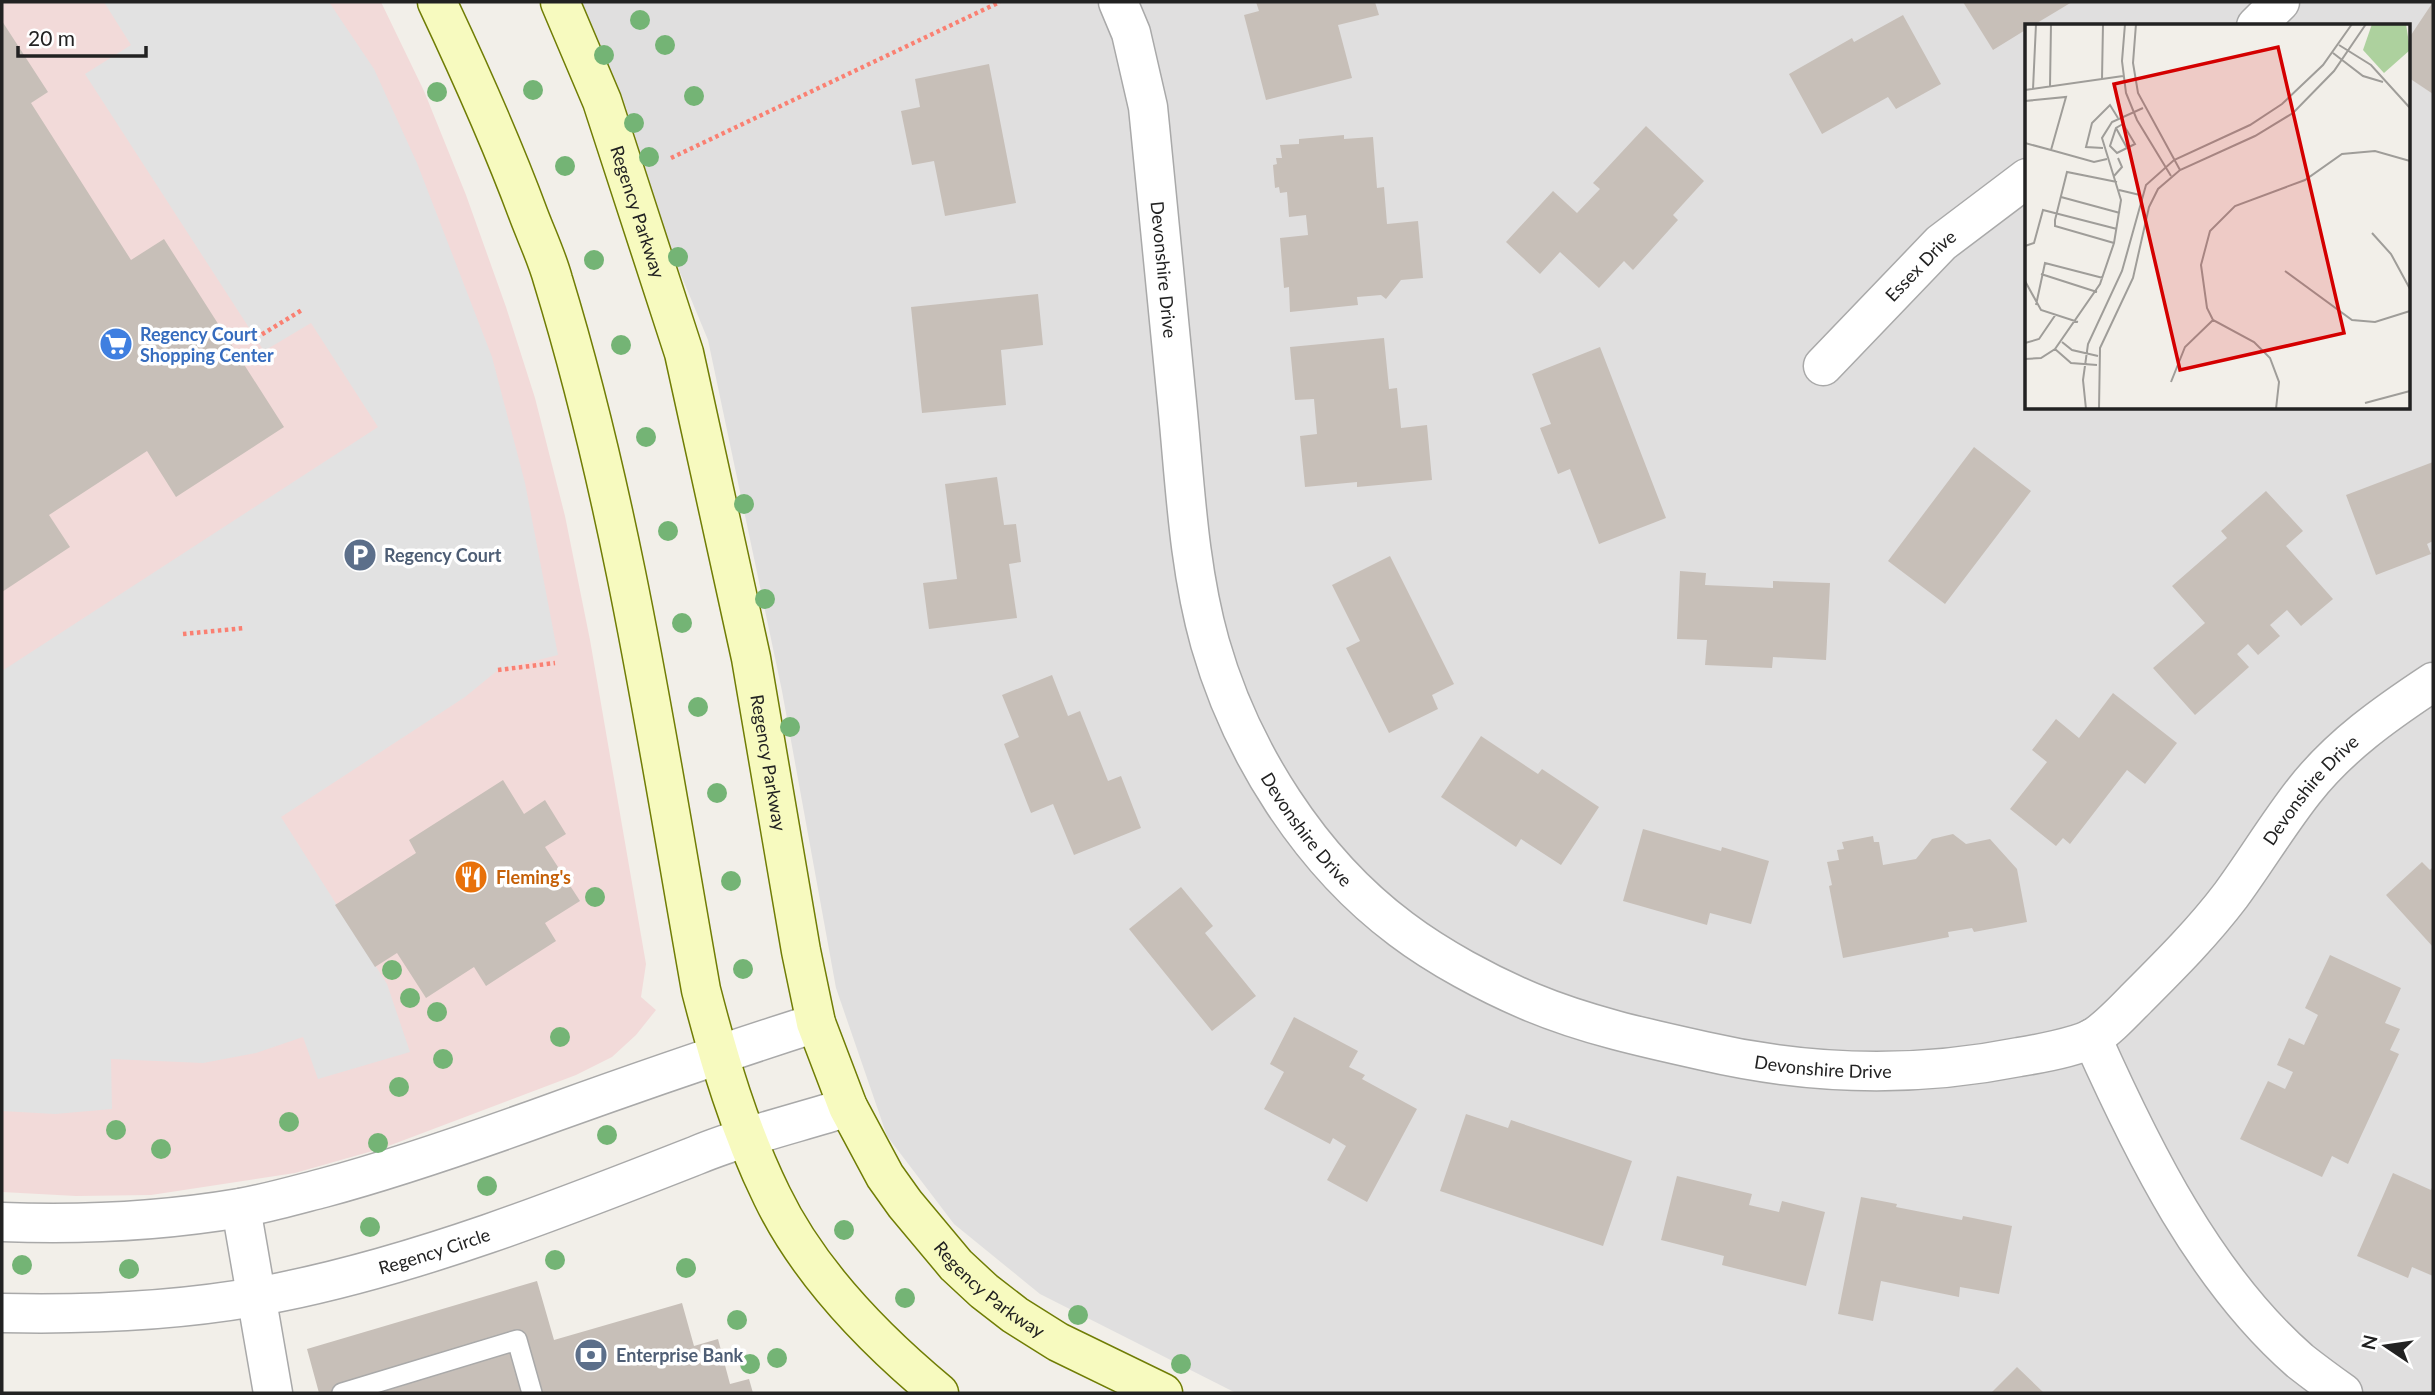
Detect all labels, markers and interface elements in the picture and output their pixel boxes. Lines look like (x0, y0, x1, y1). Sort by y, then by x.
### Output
scale bar (18, 14, 145, 58)
inset map (2025, 24, 2410, 410)
text: 20 m (28, 25, 75, 50)
street label: Regency Parkway (606, 143, 670, 282)
street label: Devonshire Drive (1146, 200, 1182, 339)
street label: Essex Drive (1880, 225, 1960, 306)
place label: Regency Court Shopping Center (140, 323, 274, 366)
supermarket icon: Regency Court Shopping Center (97, 325, 135, 363)
parking icon: Regency Court (341, 536, 379, 574)
place label: Regency Court (384, 544, 502, 566)
street label: Regency Parkway (746, 693, 791, 833)
street label: Devonshire Drive (2258, 730, 2363, 849)
street label: Devonshire Drive (1256, 768, 1357, 891)
restaurant icon: Fleming's (452, 858, 490, 896)
place label: Fleming's (496, 866, 571, 888)
street label: Devonshire Drive (1753, 1050, 1892, 1082)
street label: Regency Circle (376, 1223, 493, 1279)
street label: Regency Parkway (930, 1237, 1049, 1342)
north arrow (2351, 1311, 2421, 1381)
text: N (2356, 1332, 2382, 1352)
bank icon: Enterprise Bank (572, 1336, 610, 1374)
place label: Enterprise Bank (616, 1344, 744, 1366)

